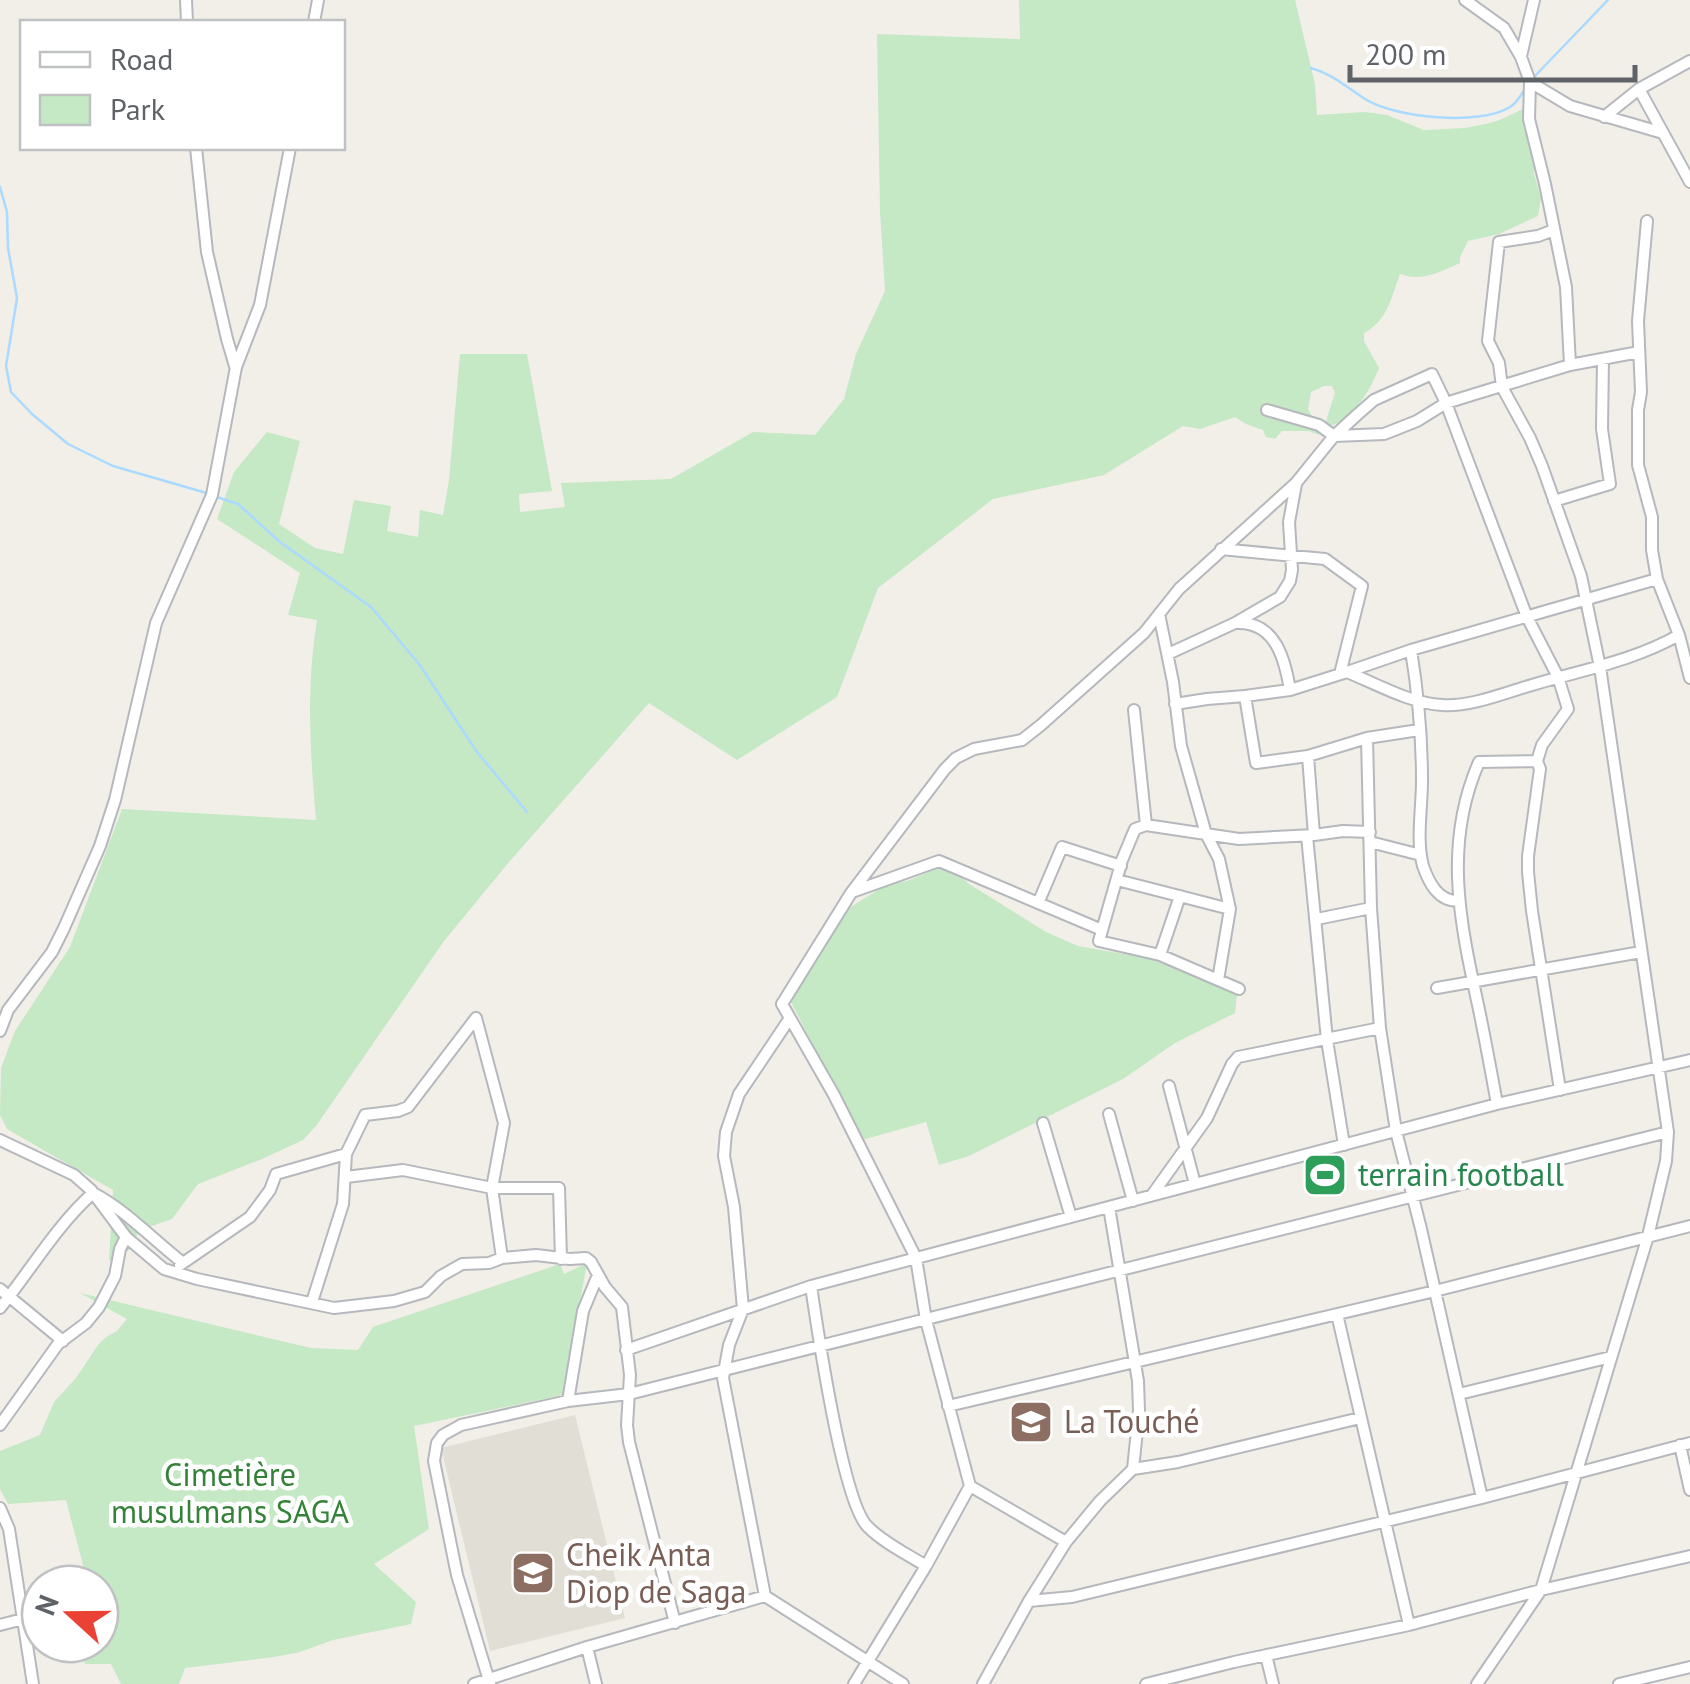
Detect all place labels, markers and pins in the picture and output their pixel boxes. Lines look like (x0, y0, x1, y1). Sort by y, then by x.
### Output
sports icon: terrain football (1302, 1152, 1348, 1198)
place label: terrain football (1358, 1153, 1565, 1195)
school or university icon: La Touché (1008, 1399, 1054, 1445)
place label: La Touché (1064, 1400, 1200, 1442)
place label: Cheik Anta Diop de Saga (566, 1533, 746, 1612)
school or university icon: Cheik Anta Diop de Saga (510, 1550, 556, 1596)

